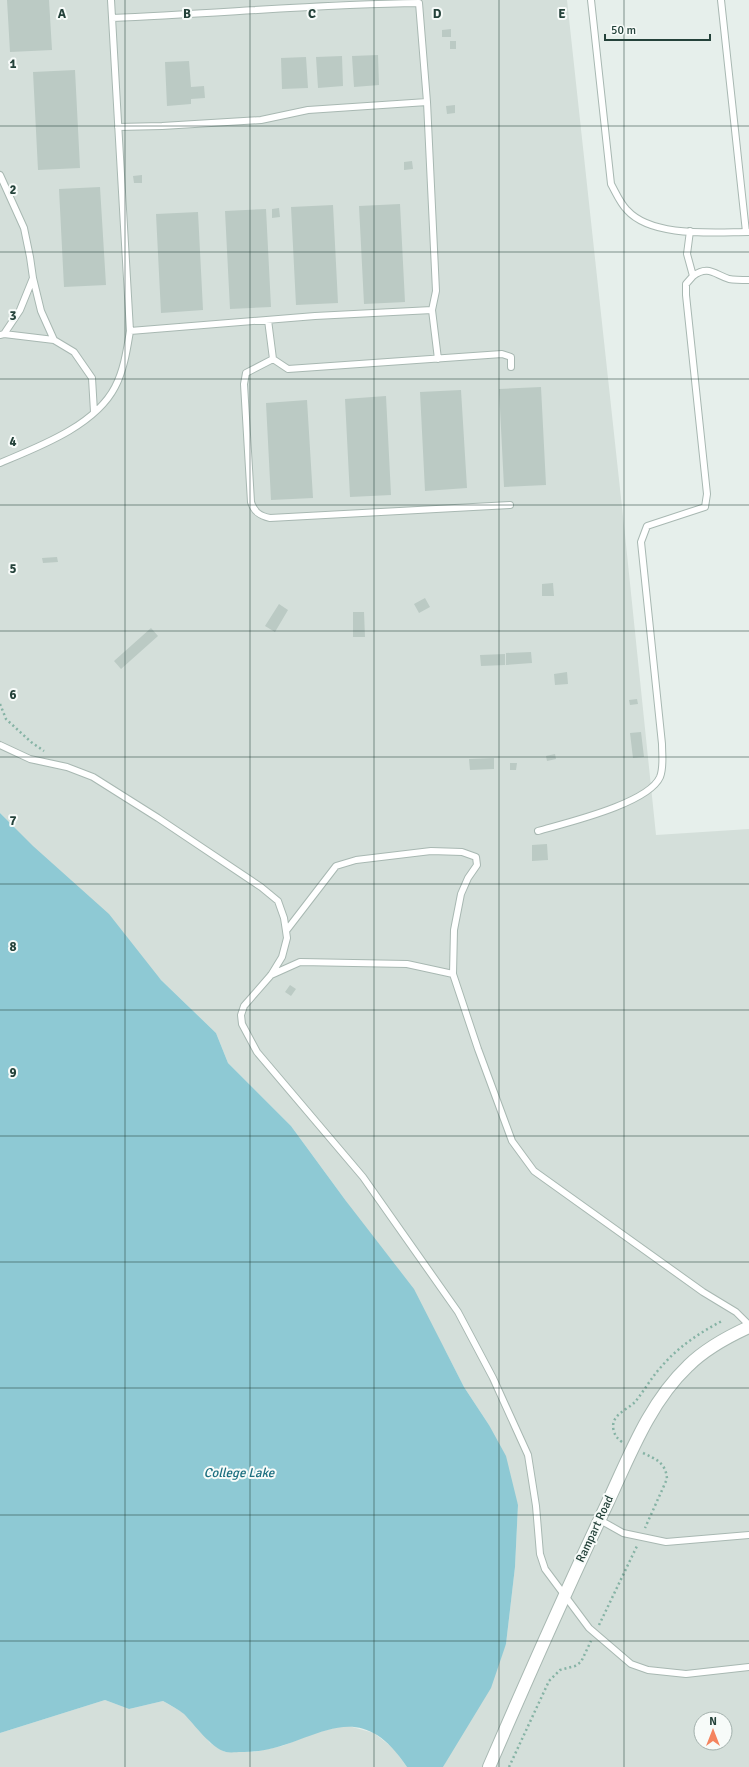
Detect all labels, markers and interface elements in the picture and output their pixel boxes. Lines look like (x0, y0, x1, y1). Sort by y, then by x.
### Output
text: A (58, 6, 67, 22)
text: B (183, 6, 191, 22)
text: C (308, 6, 316, 22)
text: D (433, 6, 442, 22)
text: E (558, 6, 566, 22)
scale bar (605, 16, 710, 42)
text: 50 m (611, 23, 636, 38)
text: 1 (9, 56, 17, 72)
text: 2 (9, 182, 17, 198)
text: 3 (9, 308, 17, 324)
text: 4 (9, 434, 17, 450)
text: 5 (9, 561, 17, 577)
text: 6 (9, 687, 17, 703)
text: 7 (9, 813, 17, 829)
text: 8 (9, 939, 17, 955)
text: 9 (9, 1065, 17, 1081)
water label: College Lake (204, 1465, 276, 1481)
street label: Rampart Road (573, 1493, 617, 1565)
north arrow (693, 1711, 733, 1751)
text: N (709, 1715, 717, 1728)

